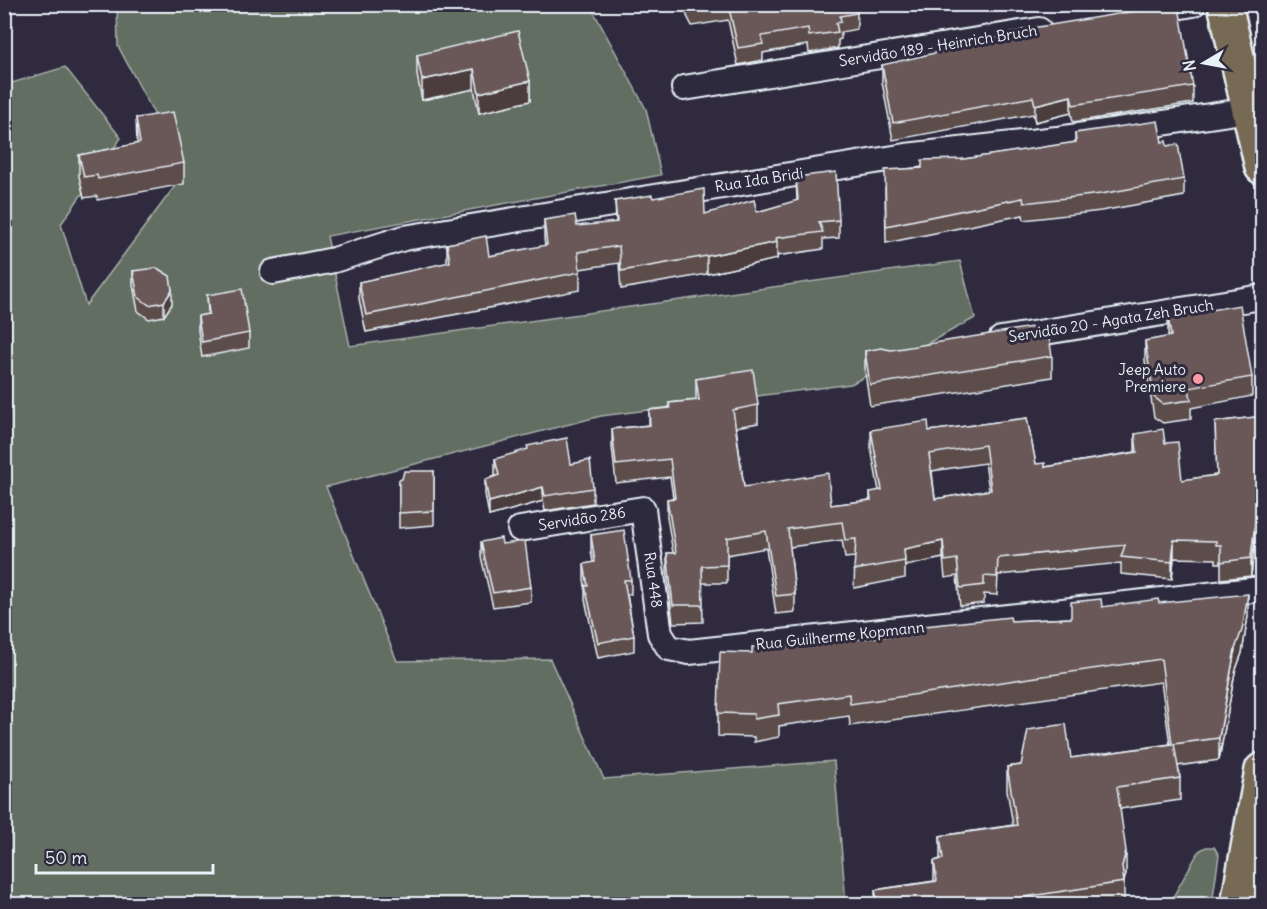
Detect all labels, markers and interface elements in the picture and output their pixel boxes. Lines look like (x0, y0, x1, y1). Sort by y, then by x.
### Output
street label: Servidão 189 - Heinrich Bruch (838, 20, 1039, 71)
north arrow (1174, 33, 1234, 93)
text: N (1178, 58, 1200, 73)
street label: Rua Ida Bridi (713, 163, 804, 196)
street label: Servidão 20 - Agata Zeh Bruch (1007, 295, 1215, 346)
place label: Jeep Auto Premiere (1118, 360, 1186, 396)
marker: Jeep Auto Premiere (1191, 372, 1205, 386)
street label: Servidão 286 (537, 502, 627, 535)
street label: Rua 448 (640, 551, 667, 609)
street label: Rua Guilherme Kopmann (755, 617, 926, 654)
scale bar (36, 837, 213, 875)
text: 50 m (45, 846, 87, 869)

